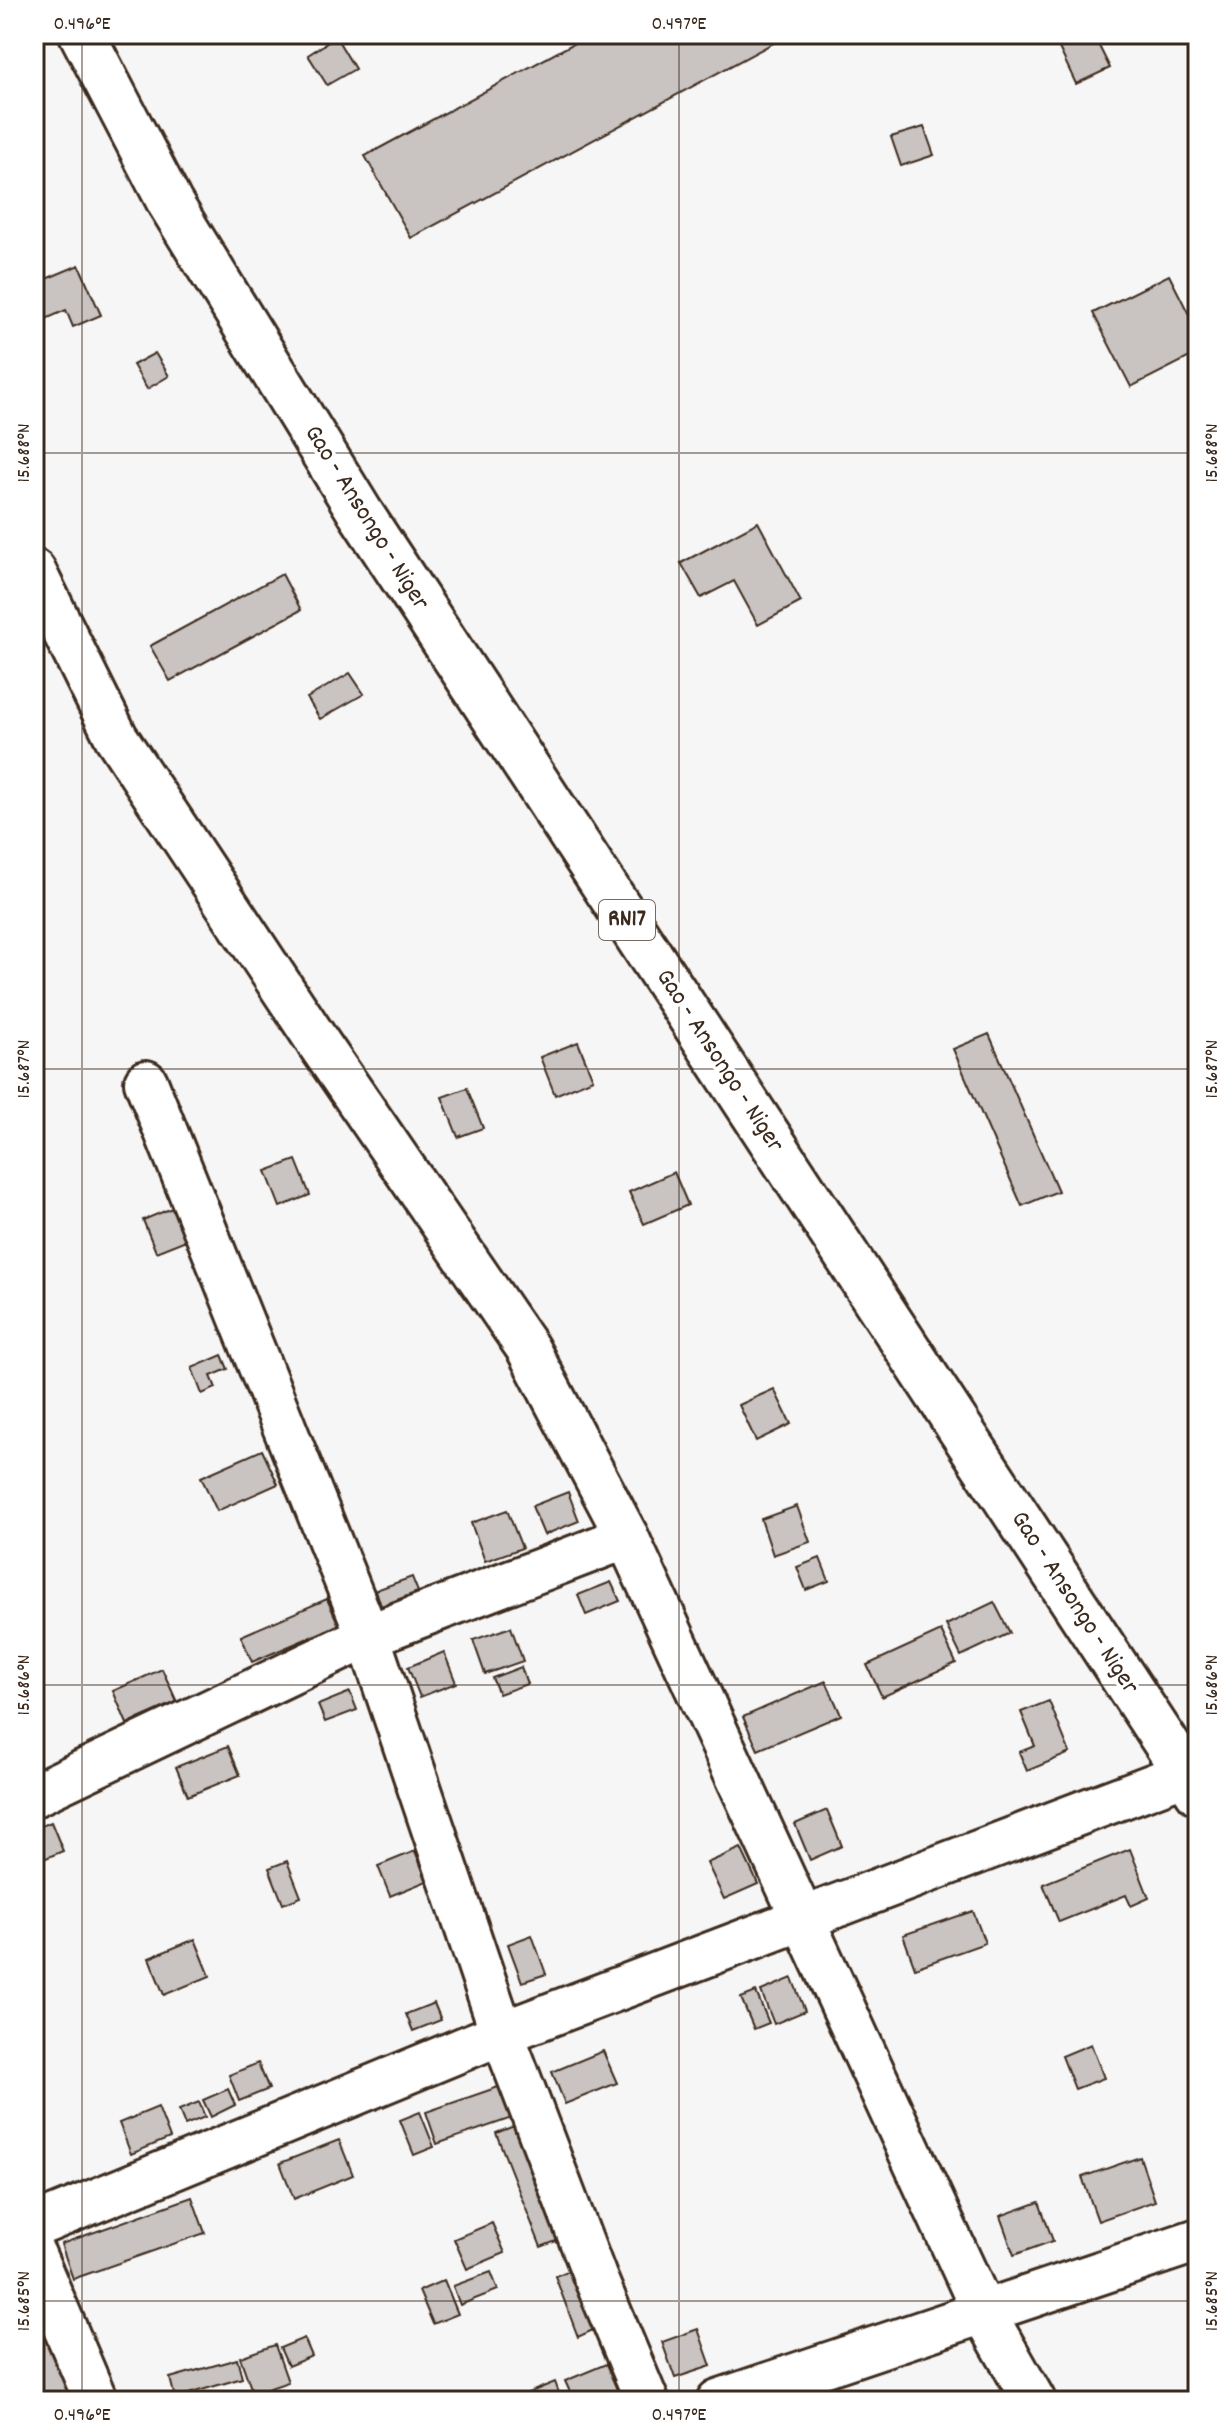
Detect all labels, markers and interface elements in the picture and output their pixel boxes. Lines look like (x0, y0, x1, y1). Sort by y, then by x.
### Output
text: 0.496°E (54, 11, 110, 39)
text: 0.497°E (652, 11, 706, 39)
street label: Gao - Ansongo - Niger (294, 418, 438, 618)
text: 15.688°N (11, 423, 39, 483)
text: 15.688°N (1199, 423, 1227, 483)
road number: RN17 (599, 900, 655, 940)
street label: Gao - Ansongo - Niger (646, 962, 793, 1160)
text: 15.687°N (11, 1040, 39, 1098)
text: 15.687°N (1199, 1040, 1227, 1098)
street label: Gao - Ansongo - Niger (1001, 1504, 1148, 1702)
text: 15.686°N (11, 1655, 39, 1715)
text: 15.686°N (1199, 1655, 1227, 1715)
text: 15.685°N (11, 2271, 39, 2331)
text: 15.685°N (1199, 2271, 1227, 2331)
text: 0.496°E (54, 2402, 110, 2430)
text: 0.497°E (652, 2402, 706, 2430)

